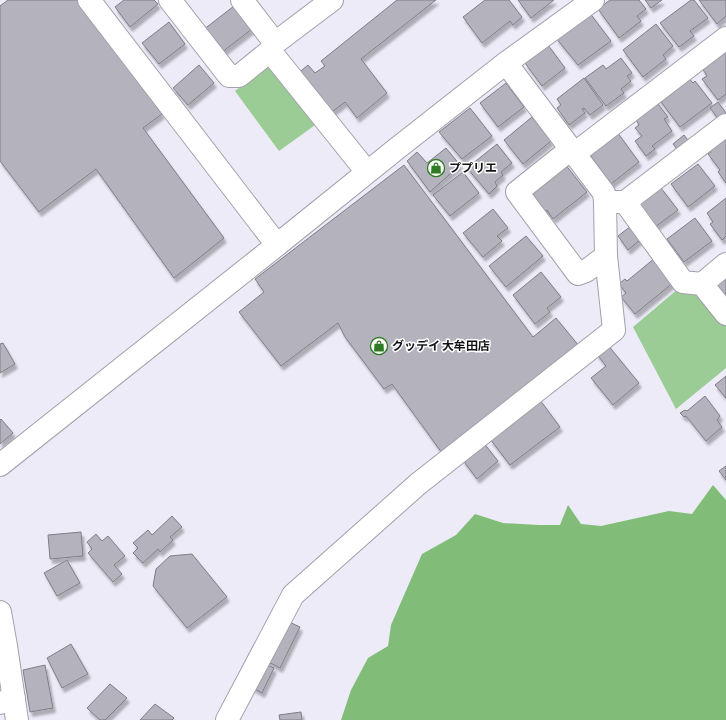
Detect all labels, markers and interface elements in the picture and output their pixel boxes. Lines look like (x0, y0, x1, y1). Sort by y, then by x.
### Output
shop icon: ププリエ (426, 158, 446, 178)
place label: ププリエ (449, 161, 497, 176)
shop icon: グッデイ 大牟田店 (369, 336, 389, 356)
place label: グッデイ 大牟田店 (392, 339, 490, 354)

